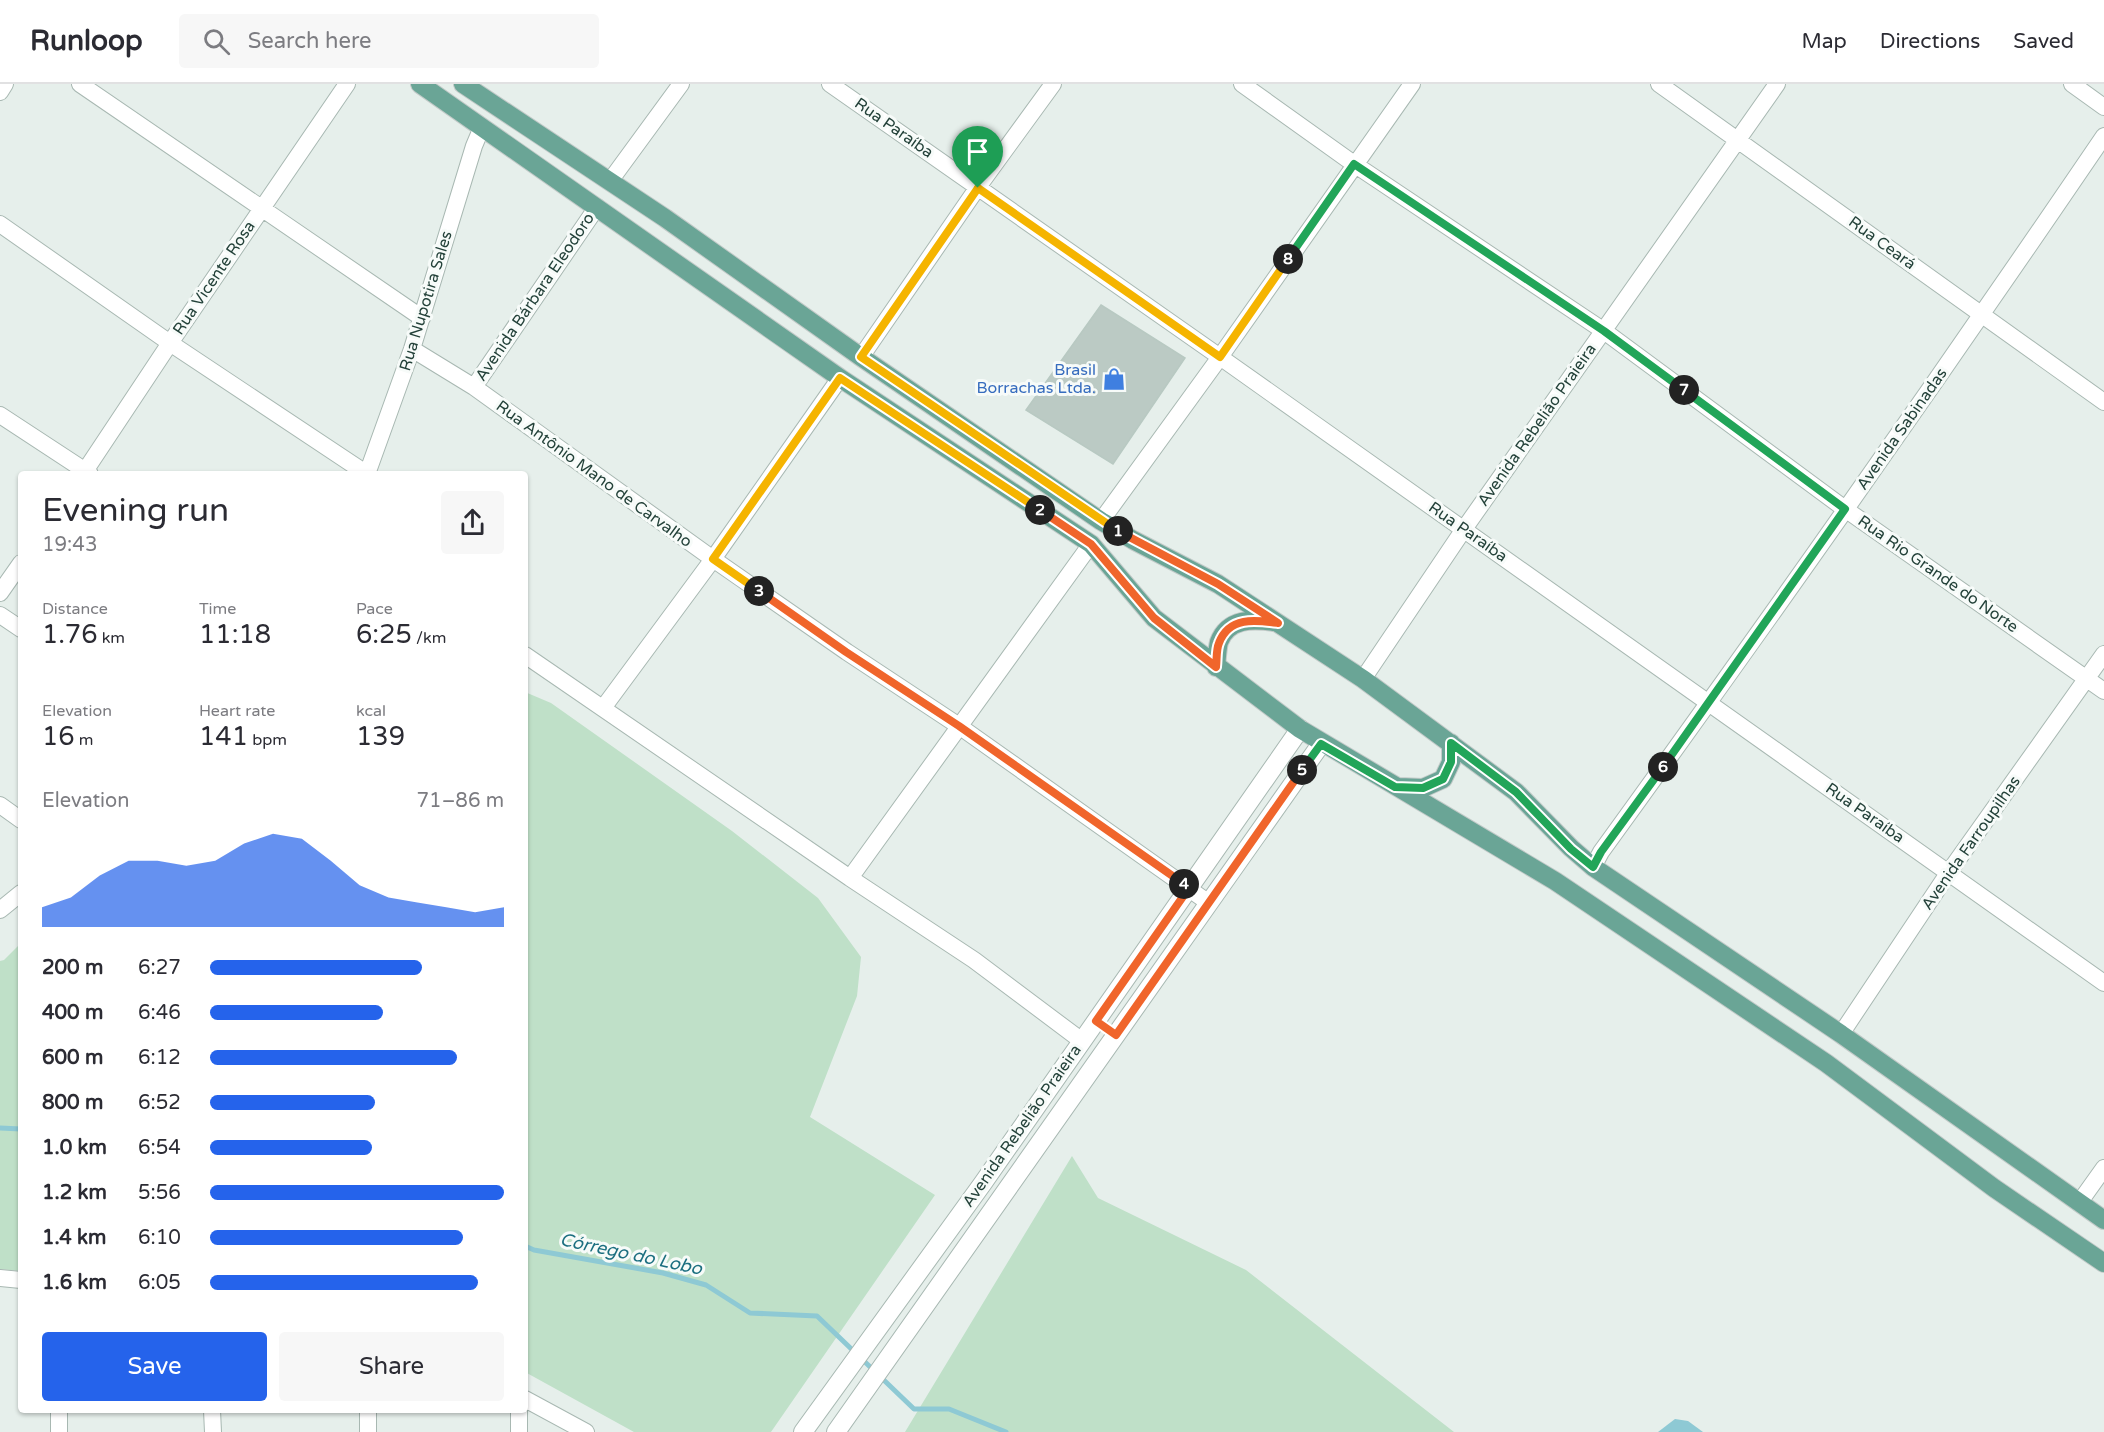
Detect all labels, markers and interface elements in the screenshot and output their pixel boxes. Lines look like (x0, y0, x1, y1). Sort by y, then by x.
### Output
search box (179, 14, 599, 68)
text: Runloop (30, 24, 143, 58)
icon: search (200, 25, 233, 58)
text: Search here (248, 28, 371, 54)
text: Map (1801, 29, 1847, 54)
text: Directions (1880, 29, 1980, 54)
text: Saved (2013, 29, 2074, 54)
street label: Rua Paraíba (851, 93, 937, 163)
pin (952, 126, 1003, 188)
icon: arrive (961, 135, 994, 168)
street label: Avenida Bárbara Eleodoro (471, 209, 599, 385)
street label: Rua Ceará (1844, 212, 1920, 274)
street label: Rua Vicente Rosa (168, 217, 260, 339)
street label: Rua Nupotira Sales (395, 229, 457, 373)
pin: 8 (1273, 244, 1303, 274)
text: 8 (1283, 249, 1293, 269)
street label: Avenida Rebelião Praieira (1473, 340, 1601, 510)
place label: Brasil Borrachas Ltda. (976, 360, 1096, 398)
street label: Avenida Sabinadas (1852, 364, 1952, 494)
shop icon: Brasil Borrachas Ltda. (1101, 366, 1127, 392)
pin: 7 (1669, 375, 1699, 405)
text: 7 (1679, 380, 1689, 400)
street label: Rua Antônio Mano de Carvalho (492, 396, 696, 552)
text: Evening run (42, 491, 229, 530)
button: share (441, 491, 504, 554)
pin: 2 (1025, 495, 1055, 525)
street label: Rua Paraíba (1425, 497, 1511, 567)
text: 2 (1035, 500, 1045, 520)
street label: Rua Rio Grande do Norte (1854, 511, 2022, 637)
pin: 1 (1103, 516, 1133, 546)
text: 1 (1113, 521, 1123, 541)
text: 19:43 (42, 533, 97, 557)
pin: 3 (744, 576, 774, 606)
text: 3 (754, 581, 764, 601)
text: Distance (42, 599, 108, 619)
text: Time (199, 599, 236, 619)
text: Pace (356, 599, 393, 619)
text: 1.76 (42, 619, 97, 650)
text: 11:18 (199, 619, 271, 650)
text: 6:25 (356, 619, 412, 650)
text: km (97, 628, 125, 648)
text: /km (412, 628, 446, 648)
text: Elevation (42, 701, 112, 721)
text: Heart rate (199, 701, 275, 721)
text: kcal (356, 701, 386, 721)
text: 16 (42, 721, 75, 752)
text: 141 (199, 721, 248, 752)
text: 139 (356, 721, 405, 752)
text: m (75, 730, 94, 750)
text: bpm (248, 730, 287, 750)
pin: 6 (1648, 752, 1678, 782)
pin: 5 (1287, 755, 1317, 785)
text: 6 (1658, 757, 1668, 777)
text: 5 (1297, 760, 1307, 780)
street label: Avenida Farroupilhas (1917, 772, 2025, 914)
street label: Rua Paraíba (1822, 778, 1908, 848)
text: Elevation (42, 789, 129, 813)
text: 71–86 m (417, 789, 504, 813)
pin: 4 (1169, 869, 1199, 899)
text: 4 (1179, 874, 1189, 894)
text: 200 m (42, 956, 103, 980)
text: 6:27 (138, 956, 181, 980)
text: 400 m (42, 1001, 103, 1025)
text: 6:46 (138, 1001, 181, 1025)
street label: Avenida Rebelião Praieira (958, 1041, 1086, 1211)
text: 600 m (42, 1046, 103, 1070)
text: 6:12 (138, 1046, 181, 1070)
text: 800 m (42, 1091, 103, 1115)
text: 6:52 (138, 1091, 181, 1115)
text: 1.0 km (42, 1136, 107, 1160)
text: 6:54 (138, 1136, 181, 1160)
text: 1.2 km (42, 1181, 107, 1205)
text: 5:56 (138, 1181, 181, 1205)
text: 1.4 km (42, 1226, 106, 1250)
text: 6:10 (138, 1226, 181, 1250)
water label: Córrego do Lobo (558, 1228, 705, 1280)
text: 1.6 km (42, 1271, 107, 1295)
text: 6:05 (138, 1271, 181, 1295)
button: Save (42, 1332, 267, 1401)
button: Share (279, 1332, 504, 1401)

